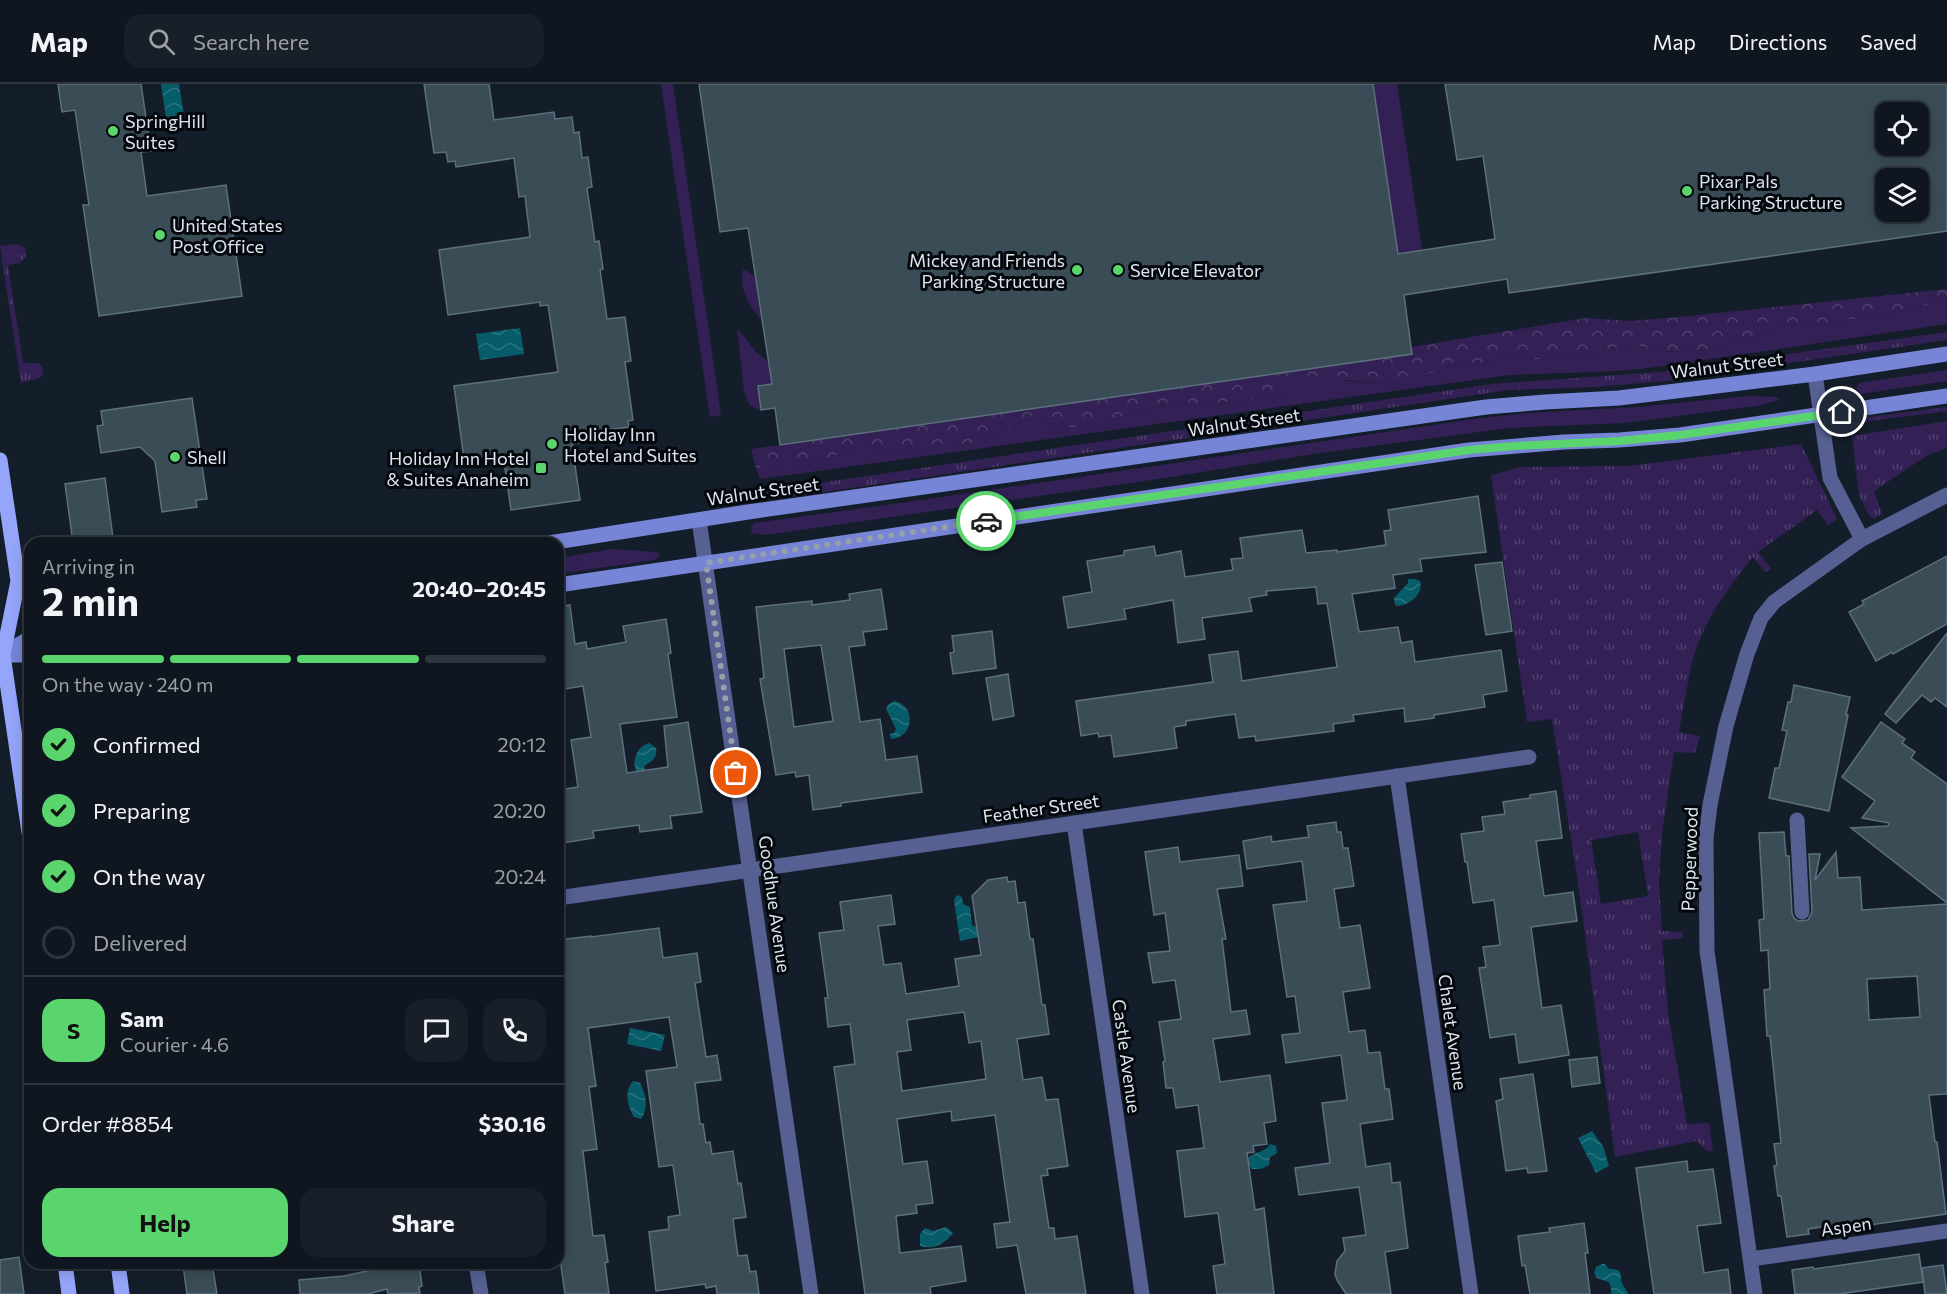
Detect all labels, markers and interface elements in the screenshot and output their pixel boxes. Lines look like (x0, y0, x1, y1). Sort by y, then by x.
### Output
search box (124, 14, 544, 68)
text: Map (30, 24, 88, 58)
icon: search (145, 25, 178, 58)
text: Search here (193, 28, 309, 55)
text: Map (1653, 29, 1696, 54)
text: Directions (1729, 29, 1827, 54)
text: Saved (1860, 29, 1917, 54)
map controls (1875, 102, 1929, 222)
button: locate (1875, 102, 1929, 156)
place label: SpringHill Suites (125, 110, 205, 153)
marker: SpringHill Suites (106, 124, 120, 138)
button: layers (1875, 168, 1929, 222)
place label: Pixar Pals Parking Structure (1699, 170, 1843, 213)
marker: Pixar Pals Parking Structure (1680, 184, 1694, 198)
place label: United States Post Office (172, 214, 283, 257)
marker: United States Post Office (153, 228, 167, 242)
place label: Mickey and Friends Parking Structure (909, 249, 1065, 292)
place label: Service Elevator (1130, 259, 1261, 281)
marker: Mickey and Friends Parking Structure (1070, 263, 1084, 277)
marker: Service Elevator (1111, 263, 1125, 277)
street label: Walnut Street (1669, 347, 1785, 383)
pin (1816, 386, 1867, 437)
icon: home (1825, 395, 1858, 428)
street label: Walnut Street (1186, 403, 1302, 441)
place label: Holiday Inn Hotel and Suites (564, 423, 697, 466)
marker: Holiday Inn Hotel and Suites (545, 437, 559, 451)
place label: Shell (187, 446, 227, 468)
place label: Holiday Inn Hotel & Suites Anaheim (386, 447, 529, 490)
marker: Shell (168, 450, 182, 464)
marker: Holiday Inn Hotel & Suites Anaheim (534, 461, 548, 475)
street label: Walnut Street (705, 472, 821, 510)
courier (956, 491, 1016, 551)
icon: car (970, 505, 1003, 538)
text: Arriving in (42, 554, 135, 578)
text: 20:40–20:45 (412, 575, 546, 602)
text: 2 min (42, 576, 139, 624)
text: On the way · 240 m (42, 672, 214, 696)
icon: check (42, 728, 75, 761)
text: Confirmed (93, 731, 200, 758)
text: 20:12 (498, 732, 546, 756)
pin (710, 747, 761, 798)
icon: bag (719, 756, 752, 789)
street label: Feather Street (981, 789, 1101, 827)
icon: check (42, 794, 75, 827)
text: Preparing (93, 797, 190, 824)
text: 20:20 (493, 798, 546, 822)
street label: Pepperwood (1676, 806, 1702, 912)
street label: Goodhue Avenue (754, 834, 796, 974)
icon: check (42, 860, 75, 893)
text: On the way (93, 863, 205, 890)
text: 20:24 (494, 864, 546, 888)
text: Delivered (93, 929, 187, 956)
street label: Chalet Avenue (1434, 973, 1472, 1091)
street label: Castle Avenue (1108, 998, 1146, 1114)
button: chat (405, 999, 468, 1062)
button: phone (483, 999, 546, 1062)
text: Sam (120, 1005, 164, 1032)
text: S (67, 1017, 80, 1044)
text: Courier · 4.6 (120, 1032, 229, 1056)
text: Order #8854 (42, 1110, 173, 1137)
text: $30.16 (479, 1110, 546, 1137)
button: Help (42, 1188, 288, 1257)
button: Share (300, 1188, 546, 1257)
street label: Aspen (1819, 1212, 1873, 1240)

